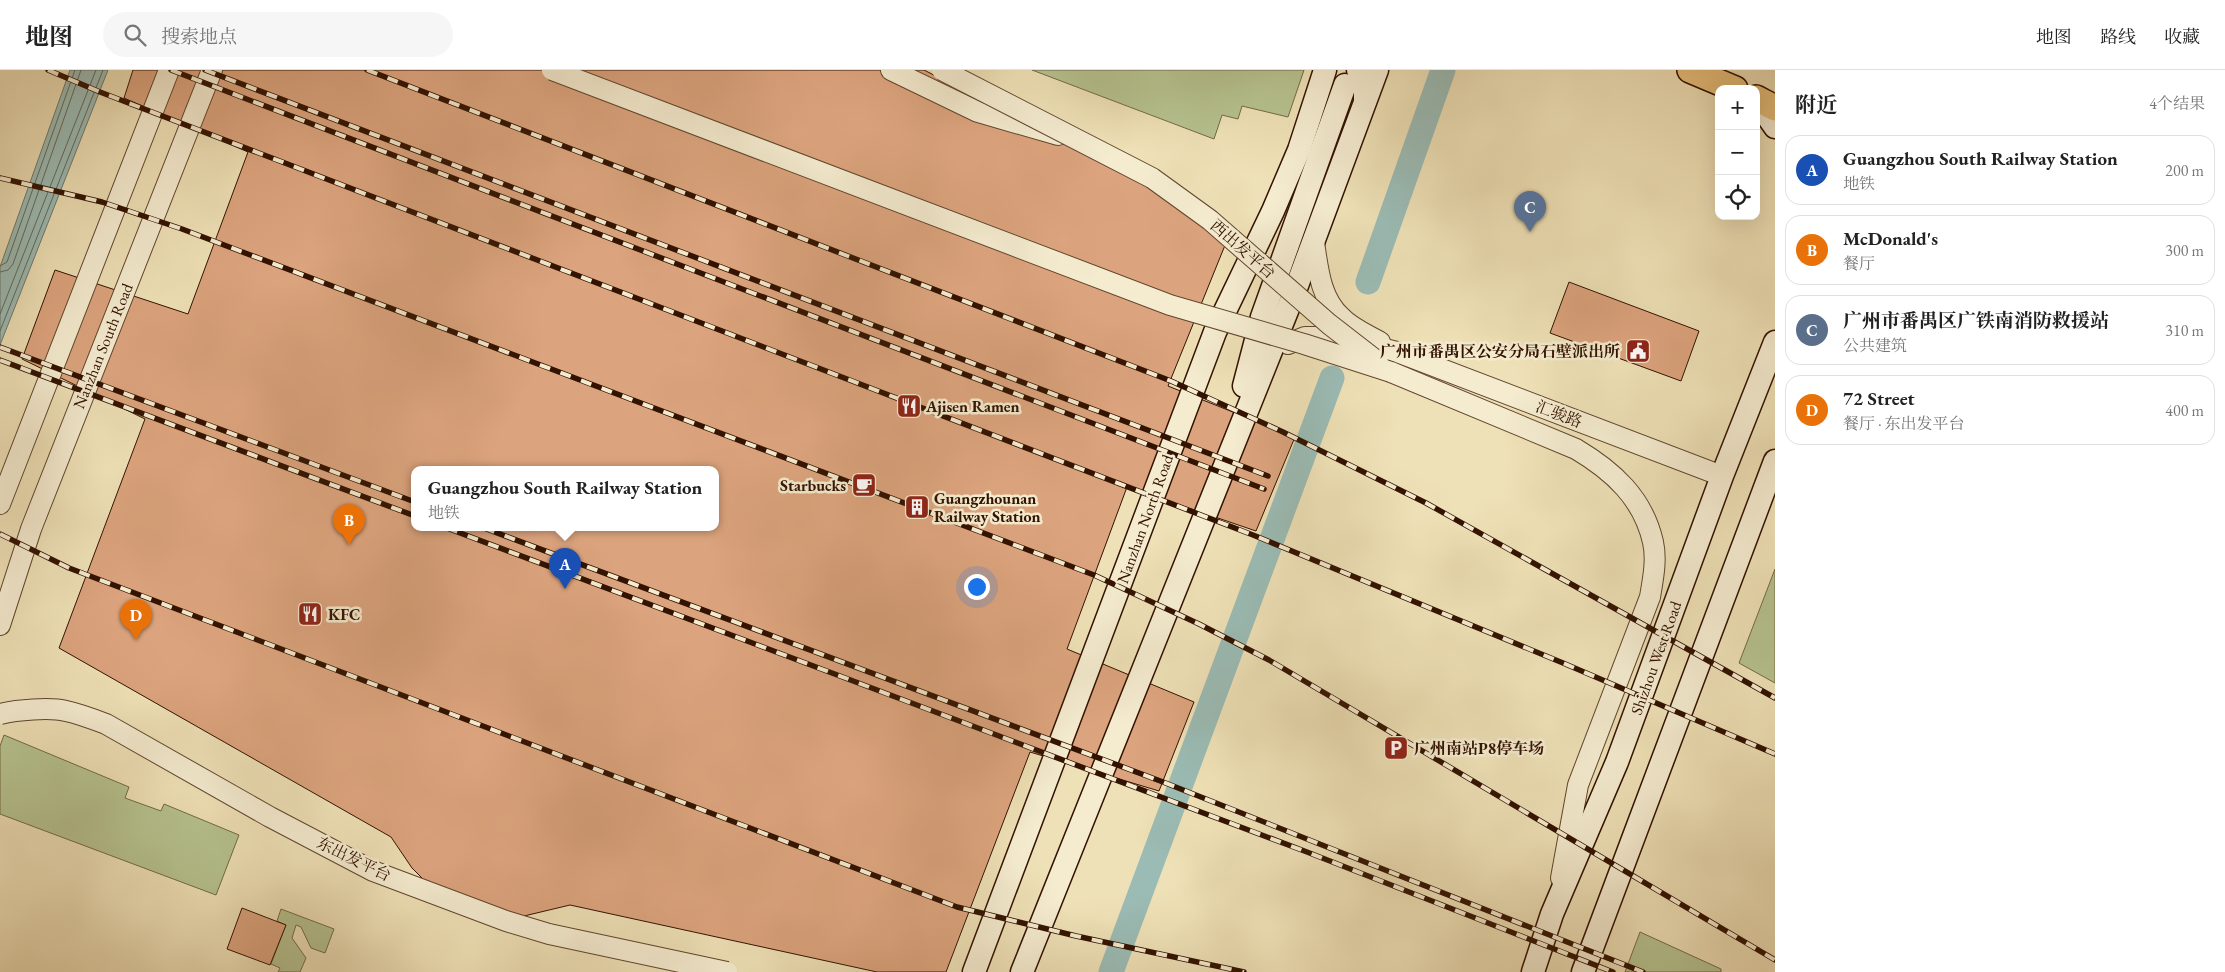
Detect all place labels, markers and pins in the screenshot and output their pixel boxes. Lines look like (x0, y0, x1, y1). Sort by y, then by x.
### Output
pin: C (1514, 191, 1546, 232)
public building icon: 广州市番禺区公安分局石壁派出所 (1625, 338, 1651, 364)
place label: 广州市番禺区公安分局石壁派出所 (1380, 341, 1620, 362)
restaurant icon: Ajisen Ramen (896, 393, 922, 419)
place label: Ajisen Ramen (925, 396, 1020, 417)
cafe icon: Starbucks (851, 472, 877, 498)
place label: Starbucks (780, 475, 846, 496)
place label: Guangzhounan Railway Station (934, 488, 1041, 527)
building icon: Guangzhounan Railway Station (904, 494, 930, 520)
pin: B (333, 504, 365, 545)
pin: A (549, 548, 581, 589)
pin: D (120, 599, 152, 640)
restaurant icon: KFC (297, 601, 323, 627)
place label: KFC (328, 604, 360, 625)
parking icon: 广州南站P8停车场 (1383, 735, 1409, 761)
place label: 广州南站P8停车场 (1414, 738, 1544, 759)

